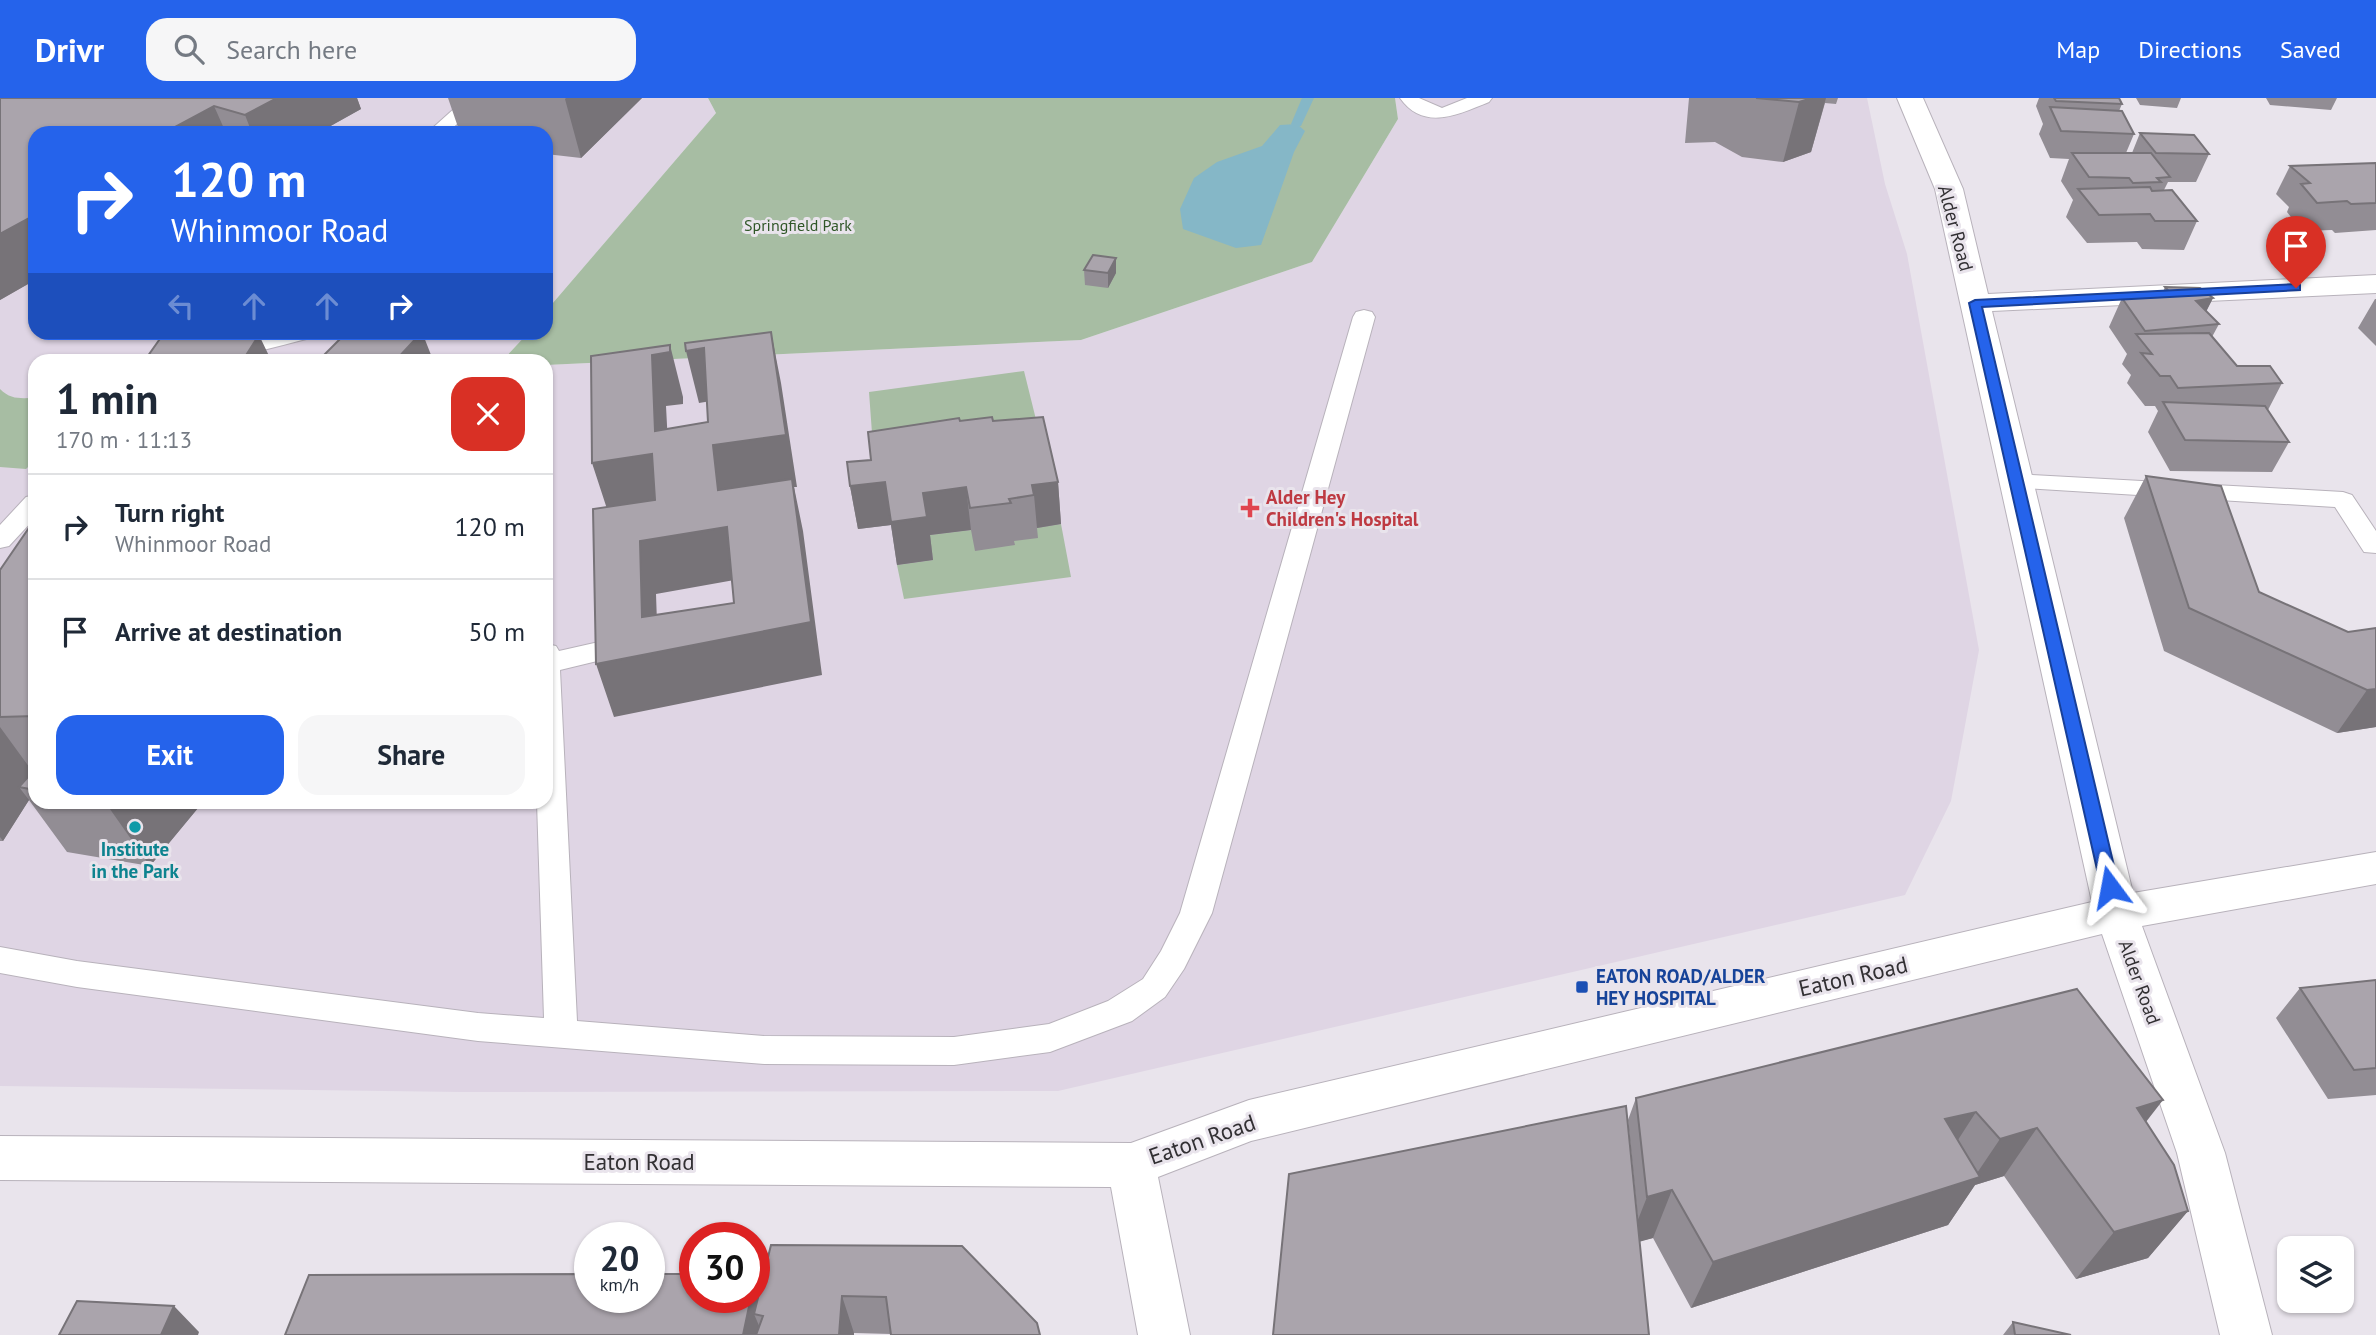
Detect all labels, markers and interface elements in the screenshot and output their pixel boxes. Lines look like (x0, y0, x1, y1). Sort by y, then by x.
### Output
search box (146, 18, 636, 81)
text: Drivr (35, 28, 104, 71)
icon: search (170, 30, 208, 68)
text: Search here (226, 33, 357, 66)
text: Map (2056, 34, 2100, 65)
text: Directions (2138, 34, 2242, 65)
text: Saved (2280, 34, 2341, 65)
text: 120 m (171, 147, 306, 211)
icon: right (56, 154, 147, 245)
street label: Alder Road (1933, 182, 1979, 274)
text: Whinmoor Road (171, 209, 389, 251)
park label: Springfield Park (744, 215, 852, 235)
pin (2266, 216, 2326, 288)
icon: arrive (2277, 227, 2315, 265)
icon: left (162, 287, 200, 325)
icon: ahead (235, 287, 273, 325)
icon: ahead (308, 287, 346, 325)
icon: right (381, 287, 419, 325)
text: 1 min (56, 371, 158, 426)
button: close (451, 377, 525, 451)
text: 170 m · 11:13 (56, 425, 192, 454)
place label: Alder Hey Children's Hospital (1266, 485, 1419, 531)
text: Turn right (115, 496, 224, 529)
marker: Alder Hey Children's Hospital (1240, 498, 1260, 518)
icon: right (56, 508, 94, 546)
text: 120 m (454, 510, 525, 543)
text: Whinmoor Road (115, 529, 271, 558)
icon: arrive (56, 613, 94, 651)
text: Arrive at destination (115, 615, 342, 648)
text: 50 m (469, 615, 525, 648)
button: Exit (56, 715, 284, 795)
button: Share (298, 715, 525, 795)
marker: Institute in the Park (127, 819, 143, 835)
place label: Institute in the Park (91, 837, 179, 883)
position arrow (2073, 850, 2147, 924)
street label: Alder Road (2114, 936, 2166, 1028)
street label: Eaton Road (1796, 949, 1910, 1003)
place label: EATON ROAD/ALDER HEY HOSPITAL (1596, 964, 1766, 1010)
marker: EATON ROAD/ALDER HEY HOSPITAL (1574, 979, 1590, 995)
street label: Eaton Road (1145, 1107, 1259, 1171)
street label: Eaton Road (583, 1147, 695, 1176)
speed limit sign: 30 (679, 1222, 770, 1313)
text: 20 (600, 1235, 639, 1281)
map controls (2277, 1236, 2354, 1313)
button: layers (2277, 1236, 2354, 1313)
text: km/h (600, 1273, 639, 1296)

